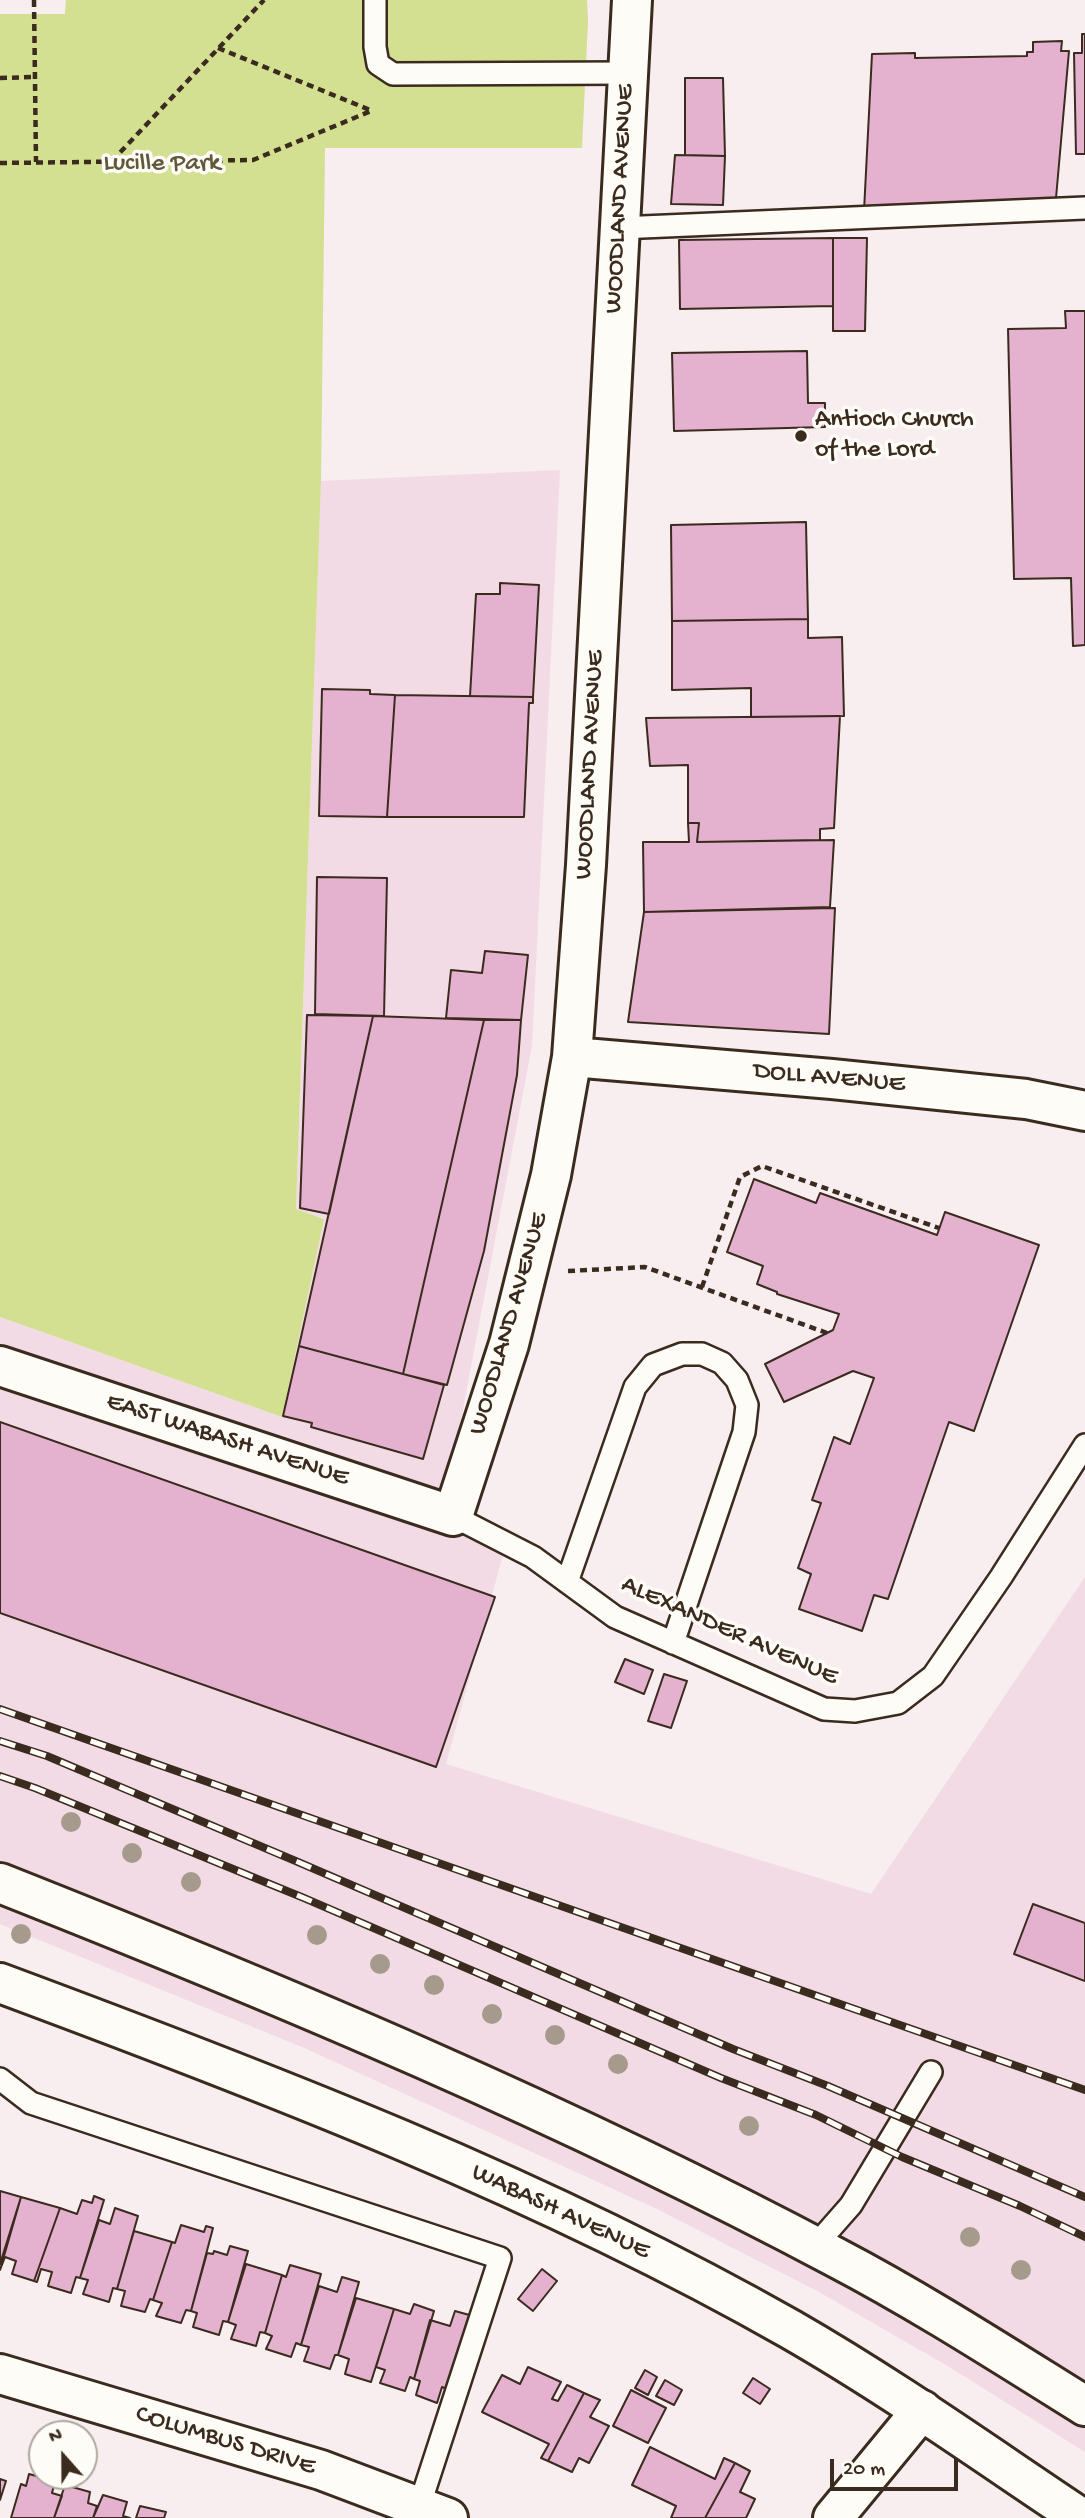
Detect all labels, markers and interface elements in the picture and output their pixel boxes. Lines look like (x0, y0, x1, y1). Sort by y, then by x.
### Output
street label: WOODLAND AVENUE (599, 84, 643, 314)
park label: Lucille Park (104, 149, 220, 181)
place label: Antioch Church of the Lord (815, 405, 974, 466)
marker: Antioch Church of the Lord (793, 428, 809, 444)
street label: WOODLAND AVENUE (569, 650, 613, 880)
street label: DOLL AVENUE (752, 1057, 906, 1101)
street label: WOODLAND AVENUE (463, 1209, 557, 1439)
street label: EAST WABASH AVENUE (102, 1387, 352, 1495)
street label: ALEXANDER AVENUE (616, 1570, 842, 1694)
street label: WABASH AVENUE (466, 2158, 654, 2268)
street label: COLUMBUS DRIVE (131, 2400, 319, 2484)
north arrow (28, 2420, 98, 2490)
text: N (46, 2424, 66, 2450)
scale bar (833, 2444, 961, 2488)
text: 20 m (843, 2458, 885, 2483)

